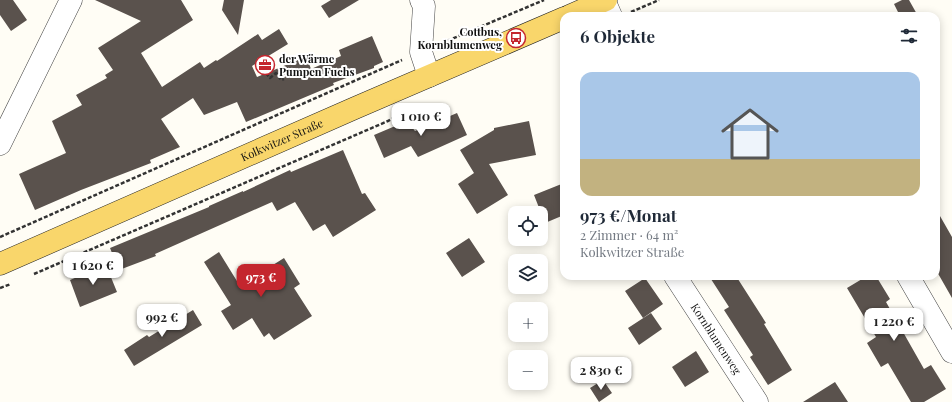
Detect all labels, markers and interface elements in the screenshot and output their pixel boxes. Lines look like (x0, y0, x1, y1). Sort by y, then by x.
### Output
place label: Cottbus, Kornblumenweg (418, 24, 503, 52)
text: 6 Objekte (580, 25, 655, 47)
icon: filters (898, 25, 920, 47)
bus stop icon: Cottbus, Kornblumenweg (505, 27, 527, 49)
place label: der Wärme Pumpen Fuchs (279, 51, 354, 79)
office icon: der Wärme Pumpen Fuchs (254, 54, 276, 76)
icon: home (714, 98, 786, 170)
pin: 1 010 € (384, 103, 458, 137)
text: 1 010 € (400, 107, 442, 124)
street label: Kolkwitzer Straße (238, 115, 326, 164)
text: 973 €/Monat (580, 204, 677, 226)
map controls (508, 206, 548, 390)
button: locate (508, 206, 548, 246)
text: 2 Zimmer · 64 m² (580, 226, 678, 243)
text: Kolkwitzer Straße (580, 243, 684, 260)
pin: 1 620 € (56, 252, 130, 286)
button: layers (508, 254, 548, 294)
text: 1 620 € (72, 256, 114, 273)
pin: 973 € (233, 264, 289, 298)
text: 973 € (246, 268, 276, 285)
street label: Kornblumenweg (688, 300, 745, 377)
button: + (508, 302, 548, 342)
pin: 992 € (134, 304, 190, 338)
text: 992 € (146, 308, 178, 325)
pin: 1 220 € (857, 308, 931, 342)
text: 1 220 € (873, 312, 915, 329)
button: − (508, 350, 548, 390)
pin: 2 830 € (564, 357, 638, 391)
text: 2 830 € (580, 361, 622, 378)

